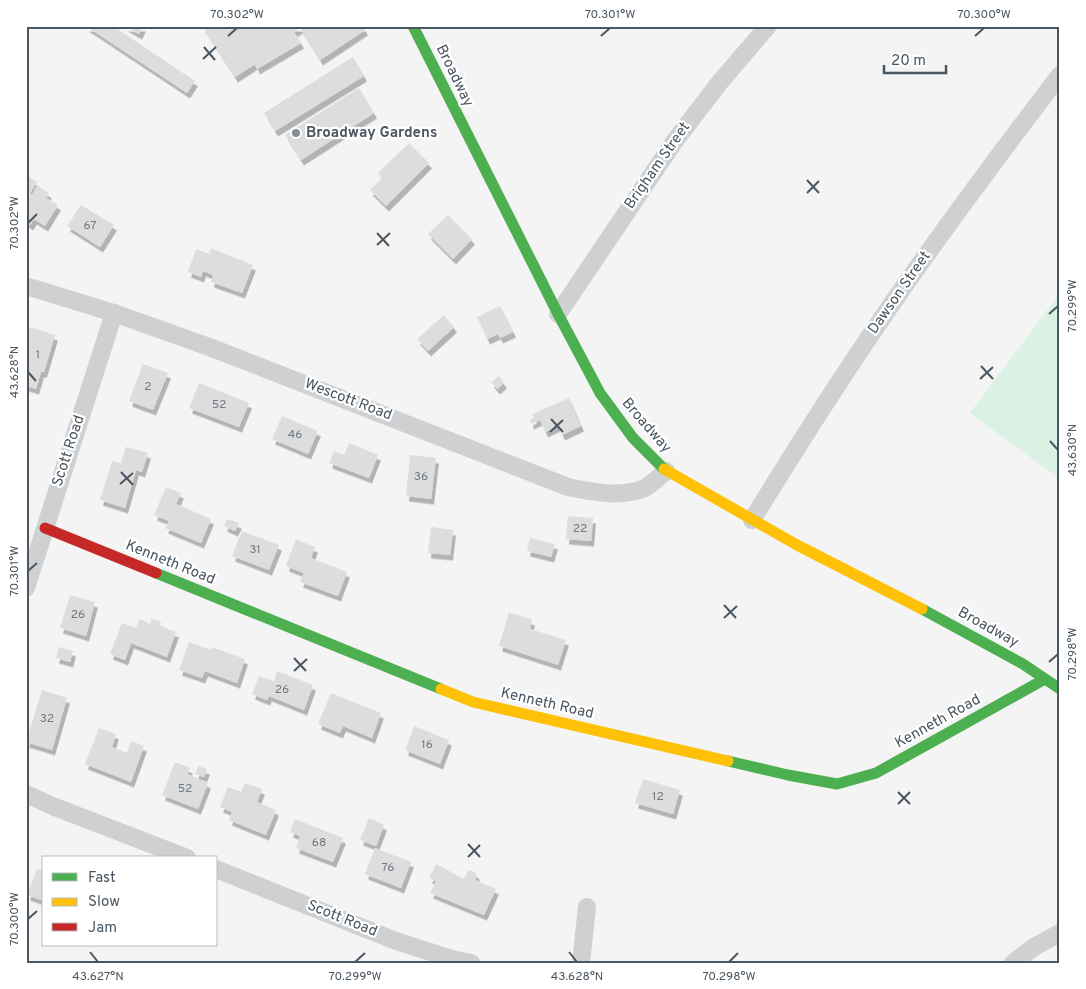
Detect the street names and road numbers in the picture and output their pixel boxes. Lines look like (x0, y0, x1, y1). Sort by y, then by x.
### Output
street label: Broadway (431, 42, 477, 110)
street label: Brigham Street (621, 119, 695, 213)
street label: Dawson Street (864, 248, 936, 338)
street label: Wescott Road (302, 375, 394, 425)
street label: Broadway (617, 395, 675, 457)
street label: Scott Road (49, 413, 89, 489)
street label: Kenneth Road (122, 536, 218, 590)
street label: Broadway (954, 603, 1022, 653)
street label: Kenneth Road (499, 684, 595, 724)
street label: Kenneth Road (892, 691, 984, 753)
street label: Scott Road (304, 896, 380, 942)

